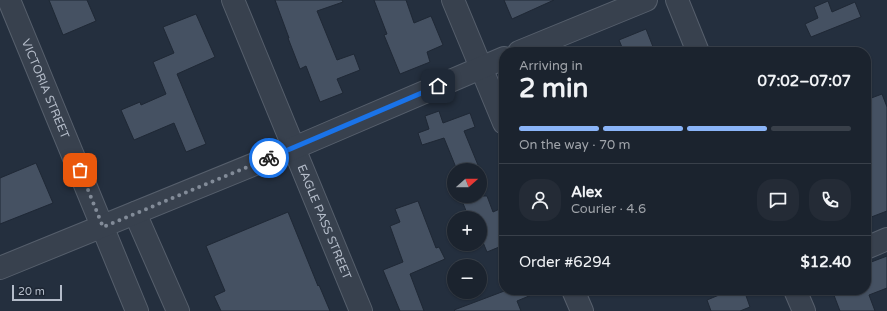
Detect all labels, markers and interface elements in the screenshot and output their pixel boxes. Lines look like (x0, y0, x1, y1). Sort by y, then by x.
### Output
street label: VICTORIA STREET (19, 37, 73, 141)
text: Arriving in (519, 58, 583, 74)
pin (421, 69, 455, 103)
text: 07:02–07:07 (758, 72, 851, 90)
text: 2 min (519, 73, 588, 104)
icon: home (427, 75, 449, 97)
text: On the way · 70 m (519, 137, 631, 153)
courier (249, 138, 289, 178)
icon: bike (258, 147, 280, 169)
pin (63, 153, 97, 187)
icon: bag (69, 159, 91, 181)
street label: EAGLE PASS STREET (294, 162, 355, 282)
north arrow (447, 163, 487, 203)
map controls (447, 163, 487, 299)
button: person (519, 179, 561, 221)
button: chat (757, 179, 799, 221)
button: phone (809, 179, 851, 221)
text: Alex (571, 183, 602, 201)
text: Courier · 4.6 (571, 201, 646, 217)
button: + (447, 211, 487, 251)
text: Order #6294 (519, 253, 611, 271)
text: $12.40 (800, 253, 851, 271)
button: − (447, 259, 487, 299)
scale bar (12, 283, 62, 302)
text: 20 m (18, 285, 45, 298)

